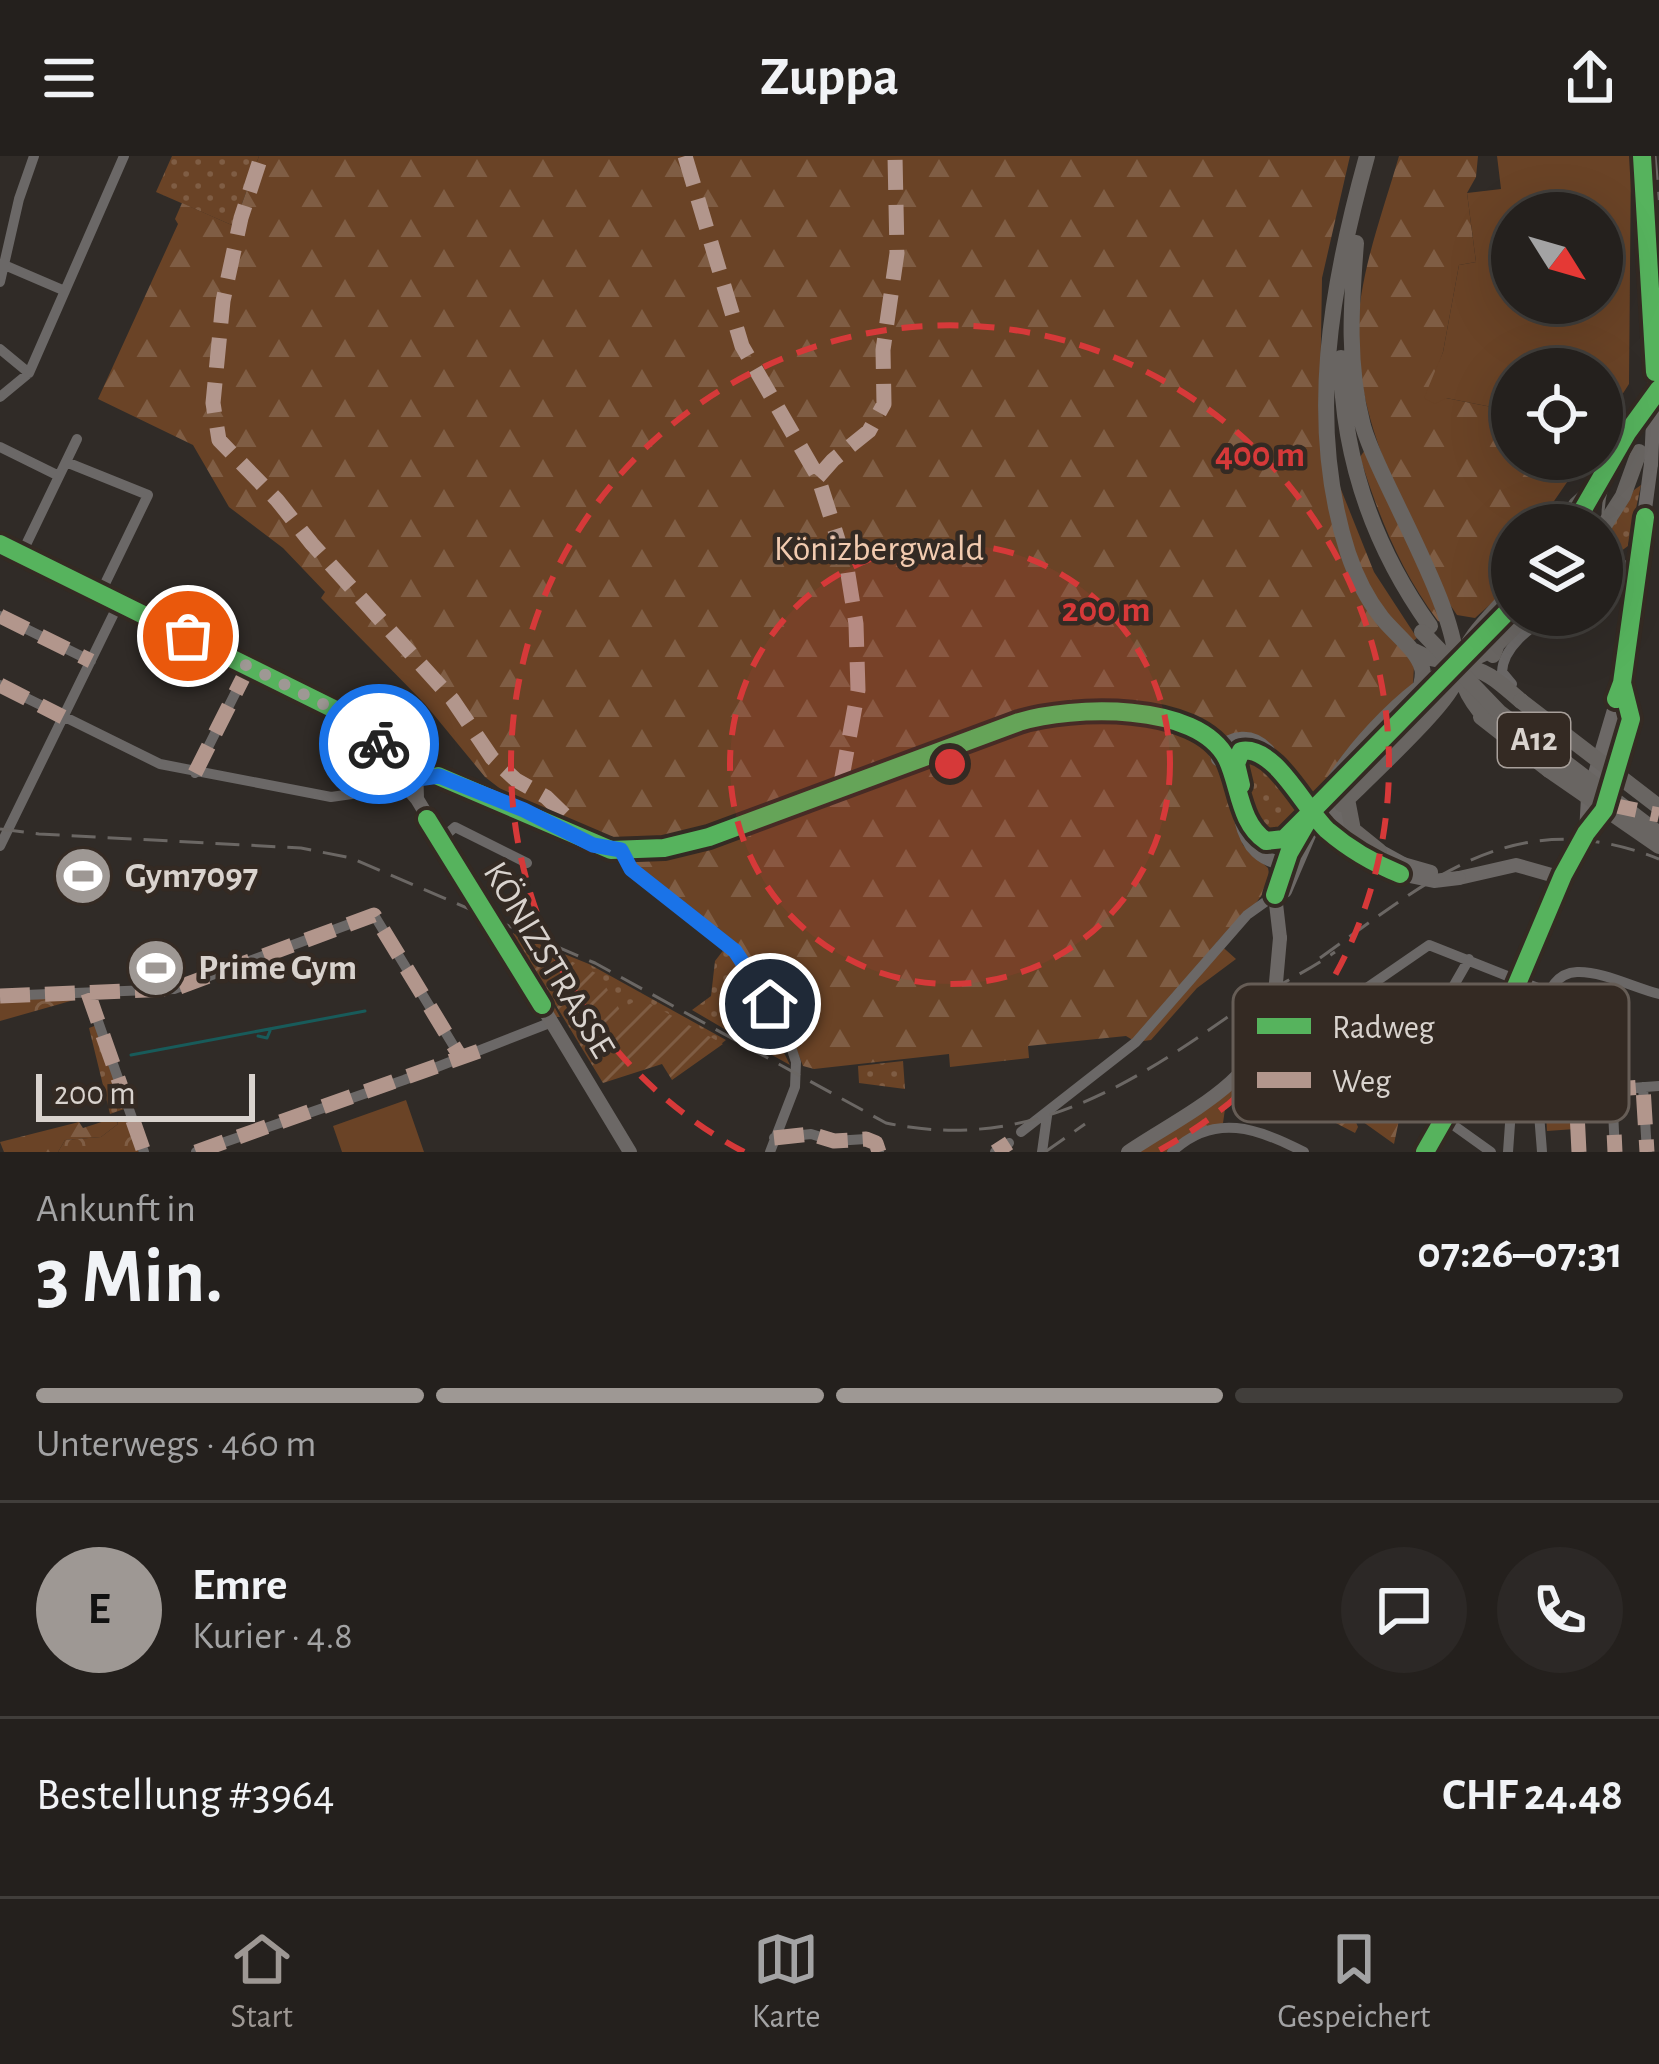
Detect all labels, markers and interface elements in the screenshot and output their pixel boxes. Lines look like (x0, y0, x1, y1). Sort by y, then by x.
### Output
icon: menu (36, 45, 102, 111)
icon: share (1557, 45, 1623, 111)
text: Zuppa (760, 51, 899, 105)
north arrow (1491, 192, 1623, 324)
map controls (1491, 192, 1623, 636)
button: locate (1491, 348, 1623, 480)
text: 400 m (1215, 437, 1305, 473)
button: layers (1491, 504, 1623, 636)
park label: Könizbergwald (774, 531, 984, 567)
pin (137, 585, 239, 687)
text: 200 m (1062, 592, 1150, 628)
icon: bag (155, 603, 221, 669)
courier (319, 684, 439, 804)
icon: bike (346, 711, 412, 777)
road number: A12 (1498, 713, 1570, 767)
centre of rings (929, 743, 971, 785)
sports icon: Gym7097 (52, 845, 114, 907)
street label: KÖNIZSTRASSE (477, 855, 623, 1064)
place label: Gym7097 (125, 858, 258, 894)
sports icon: Prime Gym (125, 937, 187, 999)
place label: Prime Gym (198, 950, 357, 986)
pin (719, 953, 821, 1055)
icon: home (737, 971, 803, 1037)
legend (1233, 984, 1629, 1122)
text: Radweg (1332, 1012, 1435, 1045)
text: Weg (1332, 1066, 1391, 1099)
scale bar (36, 1068, 255, 1121)
text: 200 m (54, 1078, 136, 1111)
text: Ankunft in (36, 1190, 196, 1229)
text: 07:26–07:31 (1417, 1231, 1623, 1276)
text: 3 Min. (36, 1239, 223, 1317)
text: Unterwegs · 460 m (36, 1425, 317, 1464)
button: chat (1341, 1547, 1467, 1673)
button: phone (1497, 1547, 1623, 1673)
text: Emre (192, 1563, 287, 1608)
text: E (88, 1587, 110, 1632)
text: Kurier · 4.8 (192, 1617, 353, 1656)
text: Bestellung #3964 (36, 1773, 335, 1818)
text: CHF 24.48 (1442, 1773, 1623, 1818)
tab: Start (229, 1926, 295, 2038)
tab: Karte (752, 1926, 820, 2038)
tab: Gespeichert (1278, 1926, 1430, 2038)

